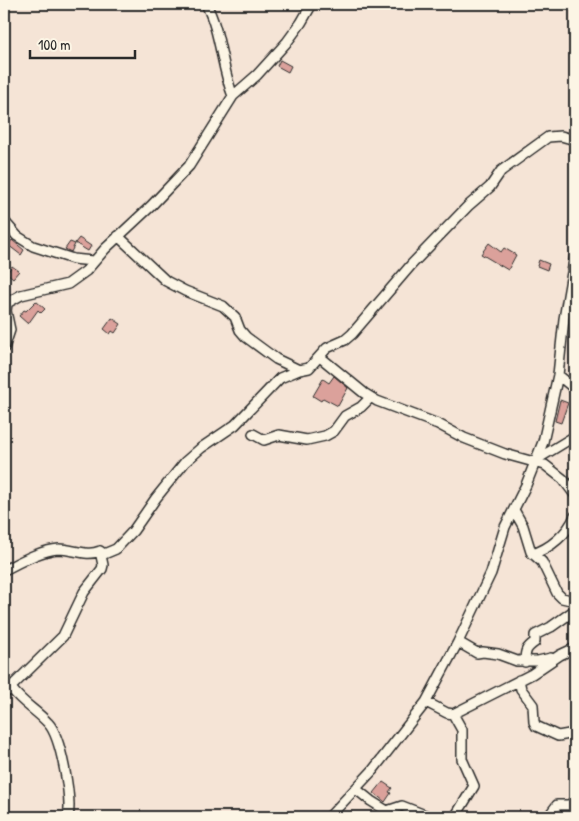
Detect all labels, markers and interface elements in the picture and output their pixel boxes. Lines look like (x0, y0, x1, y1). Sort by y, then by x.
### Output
scale bar (30, 28, 135, 60)
text: 100 m (38, 34, 71, 55)

